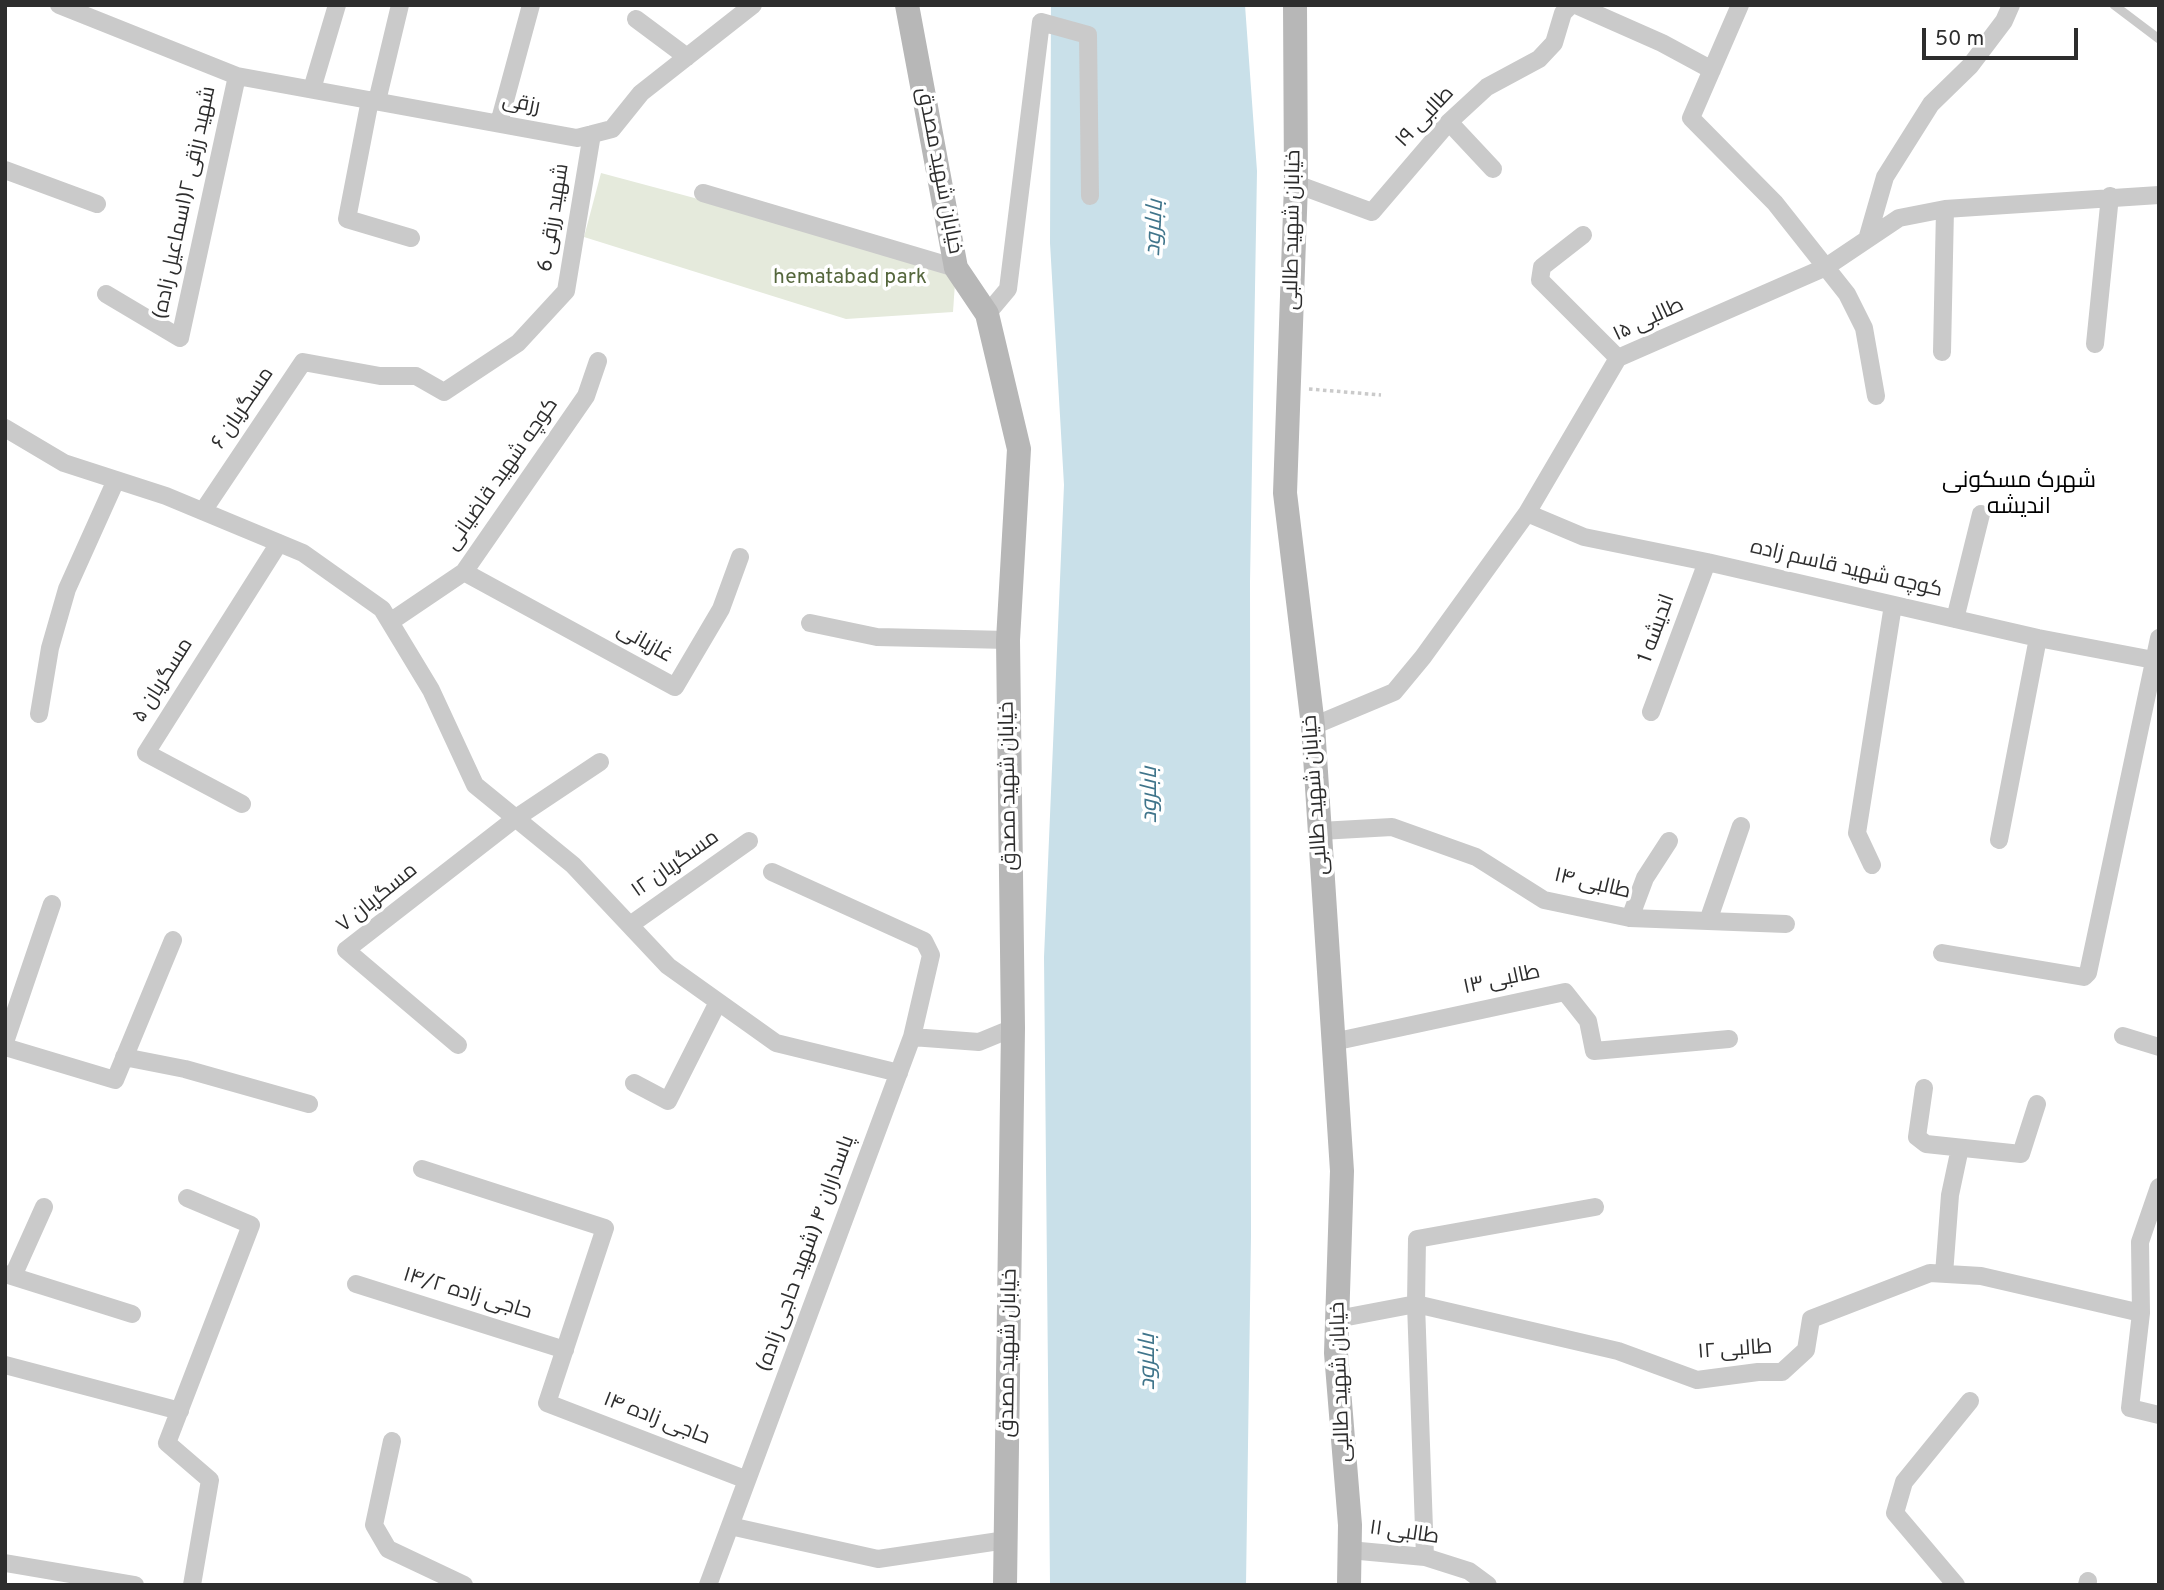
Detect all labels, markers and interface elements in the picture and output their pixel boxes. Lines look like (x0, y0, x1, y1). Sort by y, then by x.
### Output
scale bar (1926, 14, 2082, 58)
text: 50 m (1935, 26, 1984, 53)
street label: طالبی ۱۹ (1391, 82, 1461, 154)
street label: شهید رزقی ۲(اسماعیل زاده) (149, 84, 223, 322)
street label: خیابان شهید مصدق (910, 86, 966, 256)
street label: رزقی (500, 89, 542, 121)
street label: خیابان شهید طالبی (1280, 149, 1308, 311)
street label: شهید رزقی 6 (534, 162, 576, 274)
water label: بابلرود (1141, 199, 1171, 257)
park label: hematabad park (773, 266, 927, 292)
street label: طالبی ۱۵ (1610, 294, 1688, 348)
street label: مسگریان ۶ (207, 363, 281, 455)
street label: کوچه شهید قاضیانی (441, 394, 565, 556)
district label: شهرک مسکونی اندیشه (1942, 468, 2096, 522)
street label: کوچه شهید قاسم زاده (1748, 536, 1944, 604)
street label: اندیشه 1 (1634, 591, 1682, 667)
street label: غازیانی (612, 618, 676, 670)
street label: مسگریان ۵ (128, 634, 200, 728)
street label: خیابان شهید مصدق (996, 701, 1024, 871)
street label: خیابان شهید طالبی (1299, 714, 1335, 876)
water label: بابلرود (1137, 767, 1165, 823)
street label: مسگریان ۱۲ (627, 826, 725, 904)
street label: مسگریان ۷ (333, 859, 423, 939)
street label: طالبی ۱۴ (1551, 864, 1633, 906)
street label: طالبی ۱۳ (1461, 961, 1543, 1001)
street label: پاسداران ۴ (شهید حاجی زاده) (752, 1132, 862, 1376)
street label: حاجی زاده ۱۴/۲ (400, 1263, 534, 1327)
street label: خیابان شهید مصدق (996, 1268, 1024, 1438)
street label: خیابان شهید طالبی (1327, 1301, 1357, 1463)
water label: بابلرود (1135, 1334, 1163, 1390)
street label: طالبی ۱۲ (1697, 1336, 1773, 1366)
street label: حاجی زاده ۱۴ (599, 1388, 713, 1452)
street label: طالبی ۱۱ (1367, 1517, 1441, 1551)

